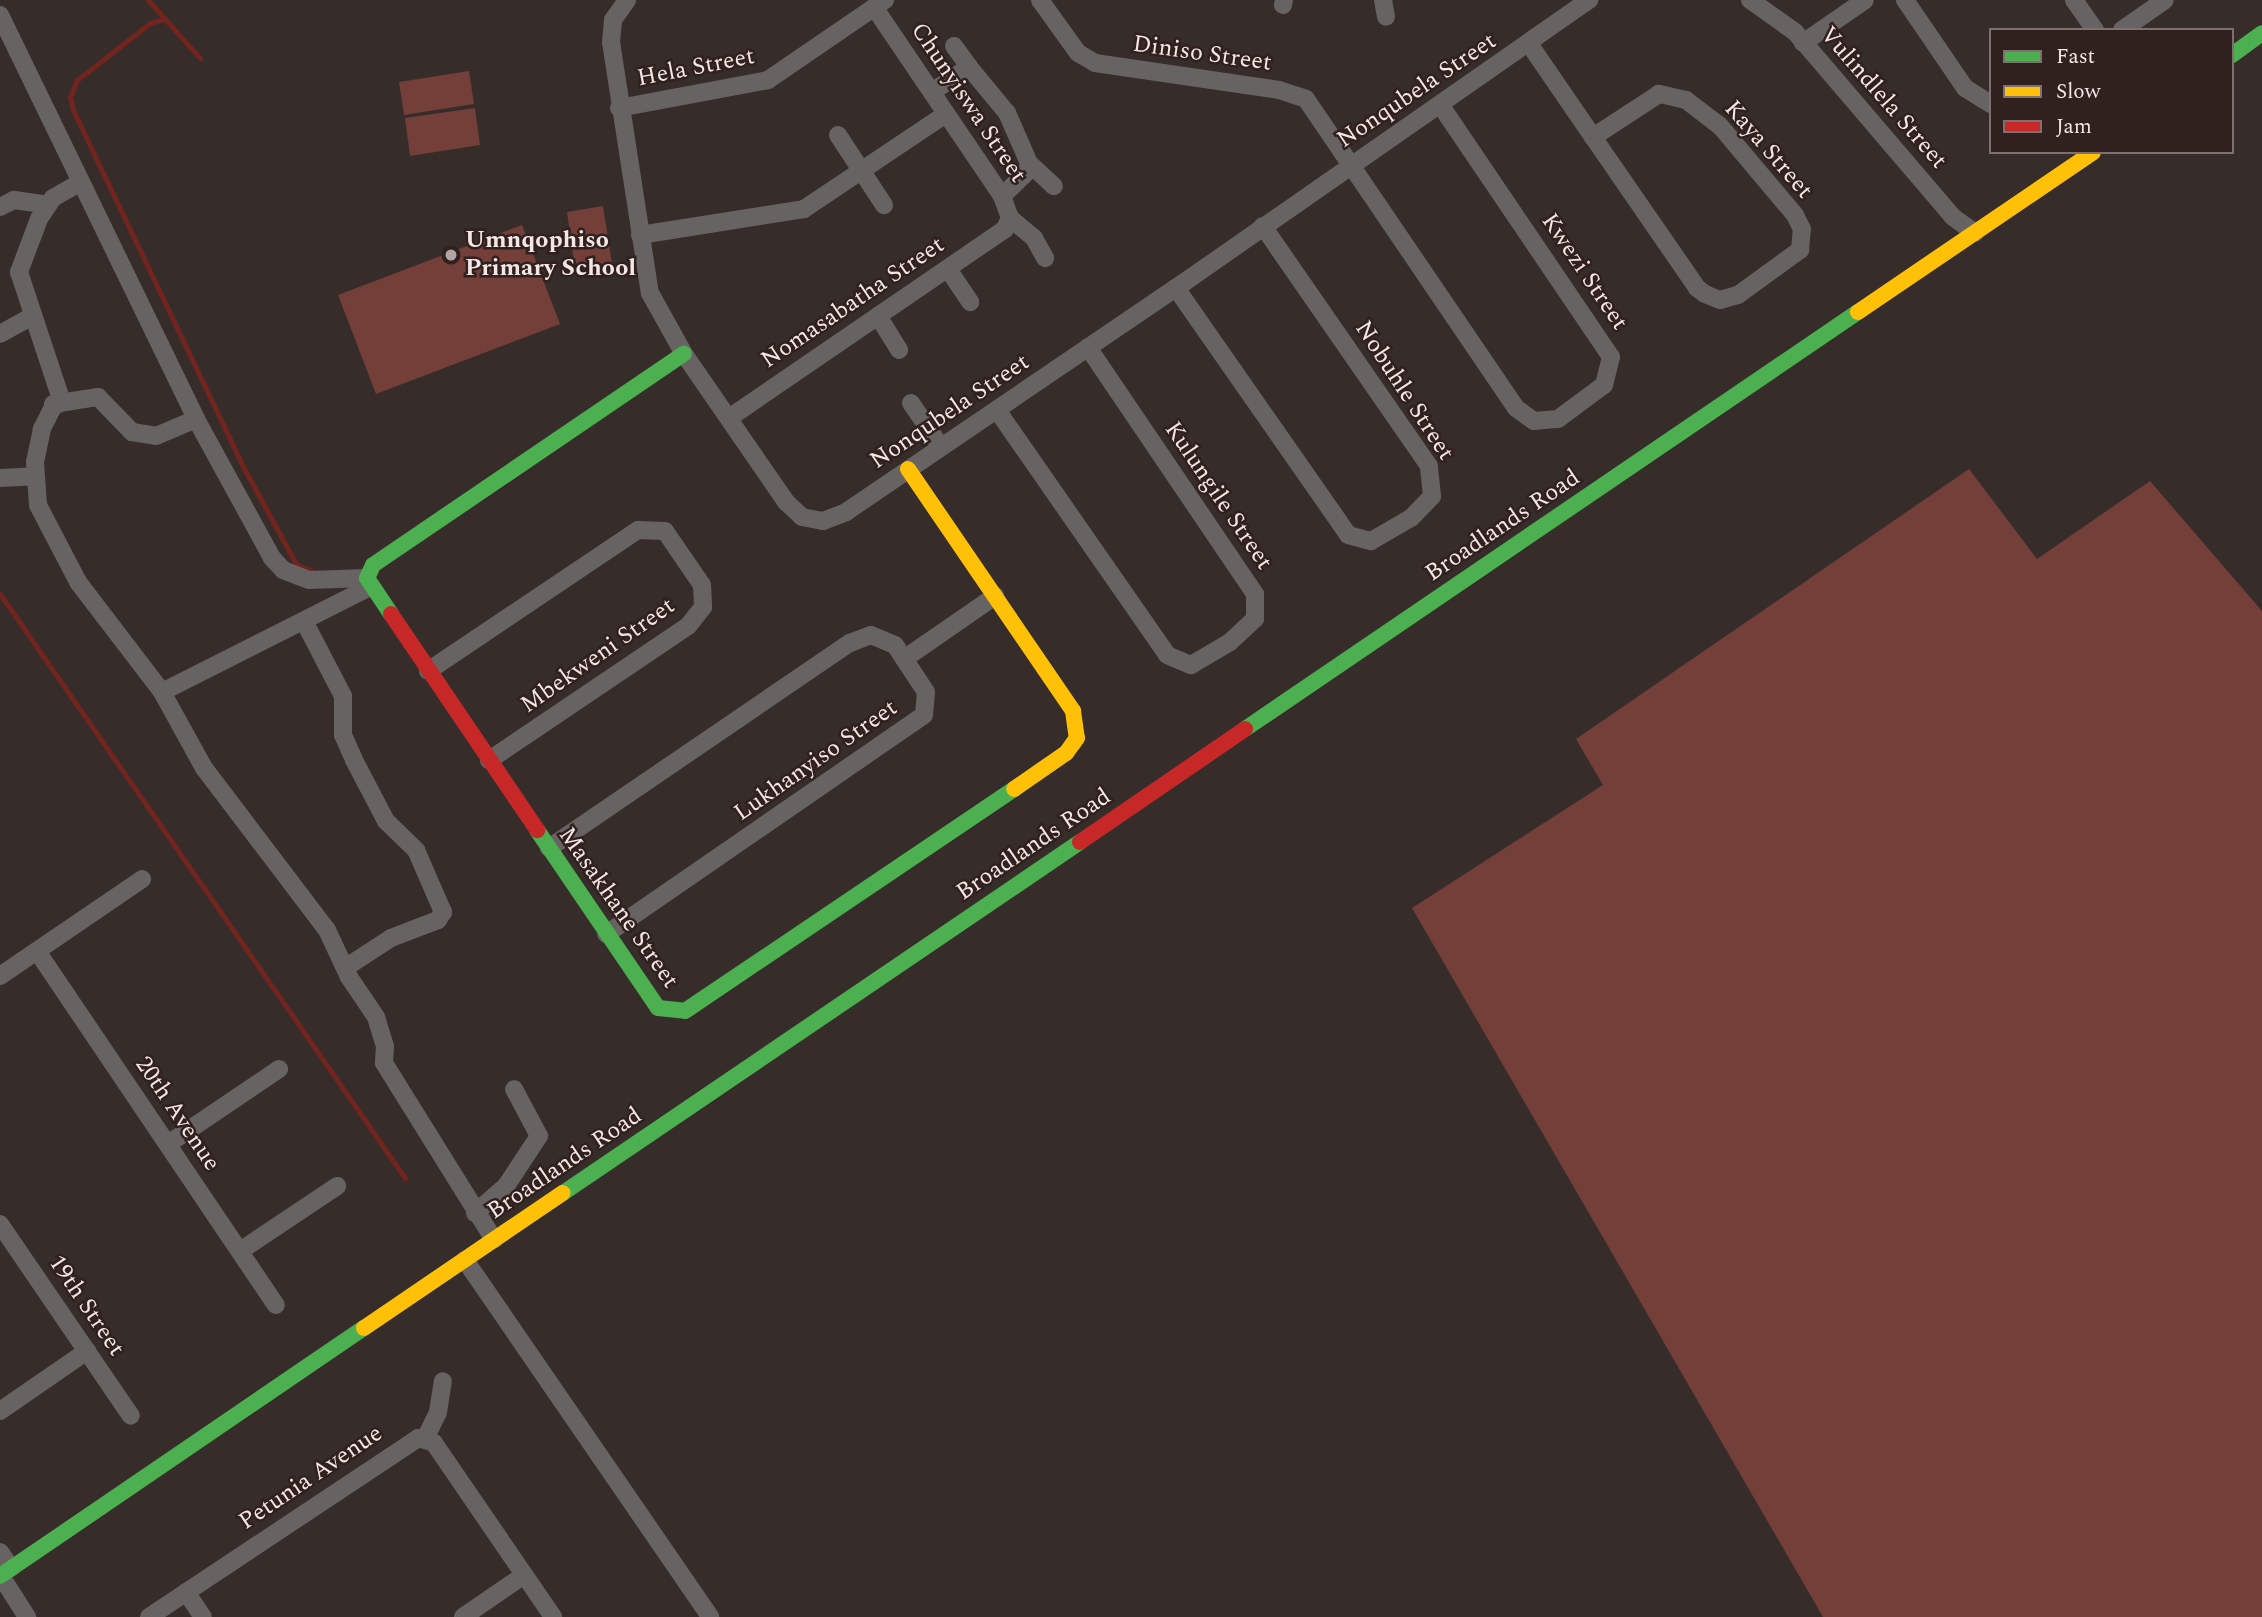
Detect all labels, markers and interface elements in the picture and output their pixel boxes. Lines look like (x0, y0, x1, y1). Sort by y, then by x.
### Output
street label: Chunyiswa Street (904, 18, 1032, 188)
street label: Vulindlela Street (1813, 21, 1953, 175)
street label: Nonqubela Street (1332, 27, 1502, 155)
legend (1989, 28, 2234, 154)
street label: Diniso Street (1131, 30, 1273, 78)
text: Fast (2056, 41, 2095, 73)
street label: Hela Street (635, 43, 757, 93)
text: Slow (2056, 76, 2100, 108)
street label: Kaya Street (1718, 95, 1818, 205)
text: Jam (2056, 111, 2092, 143)
street label: Kwezi Street (1534, 208, 1634, 336)
place label: Umnqophiso Primary School (465, 227, 636, 283)
street label: Nomasabatha Street (756, 231, 950, 375)
marker: Umnqophiso Primary School (443, 247, 459, 263)
street label: Nobuhle Street (1348, 316, 1460, 466)
street label: Nonqubela Street (865, 348, 1035, 476)
street label: Kulungile Street (1158, 416, 1278, 576)
street label: Broadlands Road (1420, 464, 1586, 588)
street label: Mbekweni Street (515, 592, 681, 720)
street label: Lukhanyiso Street (729, 694, 903, 828)
street label: Broadlands Road (951, 783, 1117, 907)
street label: Masakhane Street (552, 822, 684, 994)
street label: 20th Avenue (128, 1051, 226, 1177)
street label: Broadlands Road (482, 1102, 648, 1226)
street label: 19th Street (42, 1250, 130, 1362)
street label: Petunia Avenue (234, 1419, 388, 1537)

